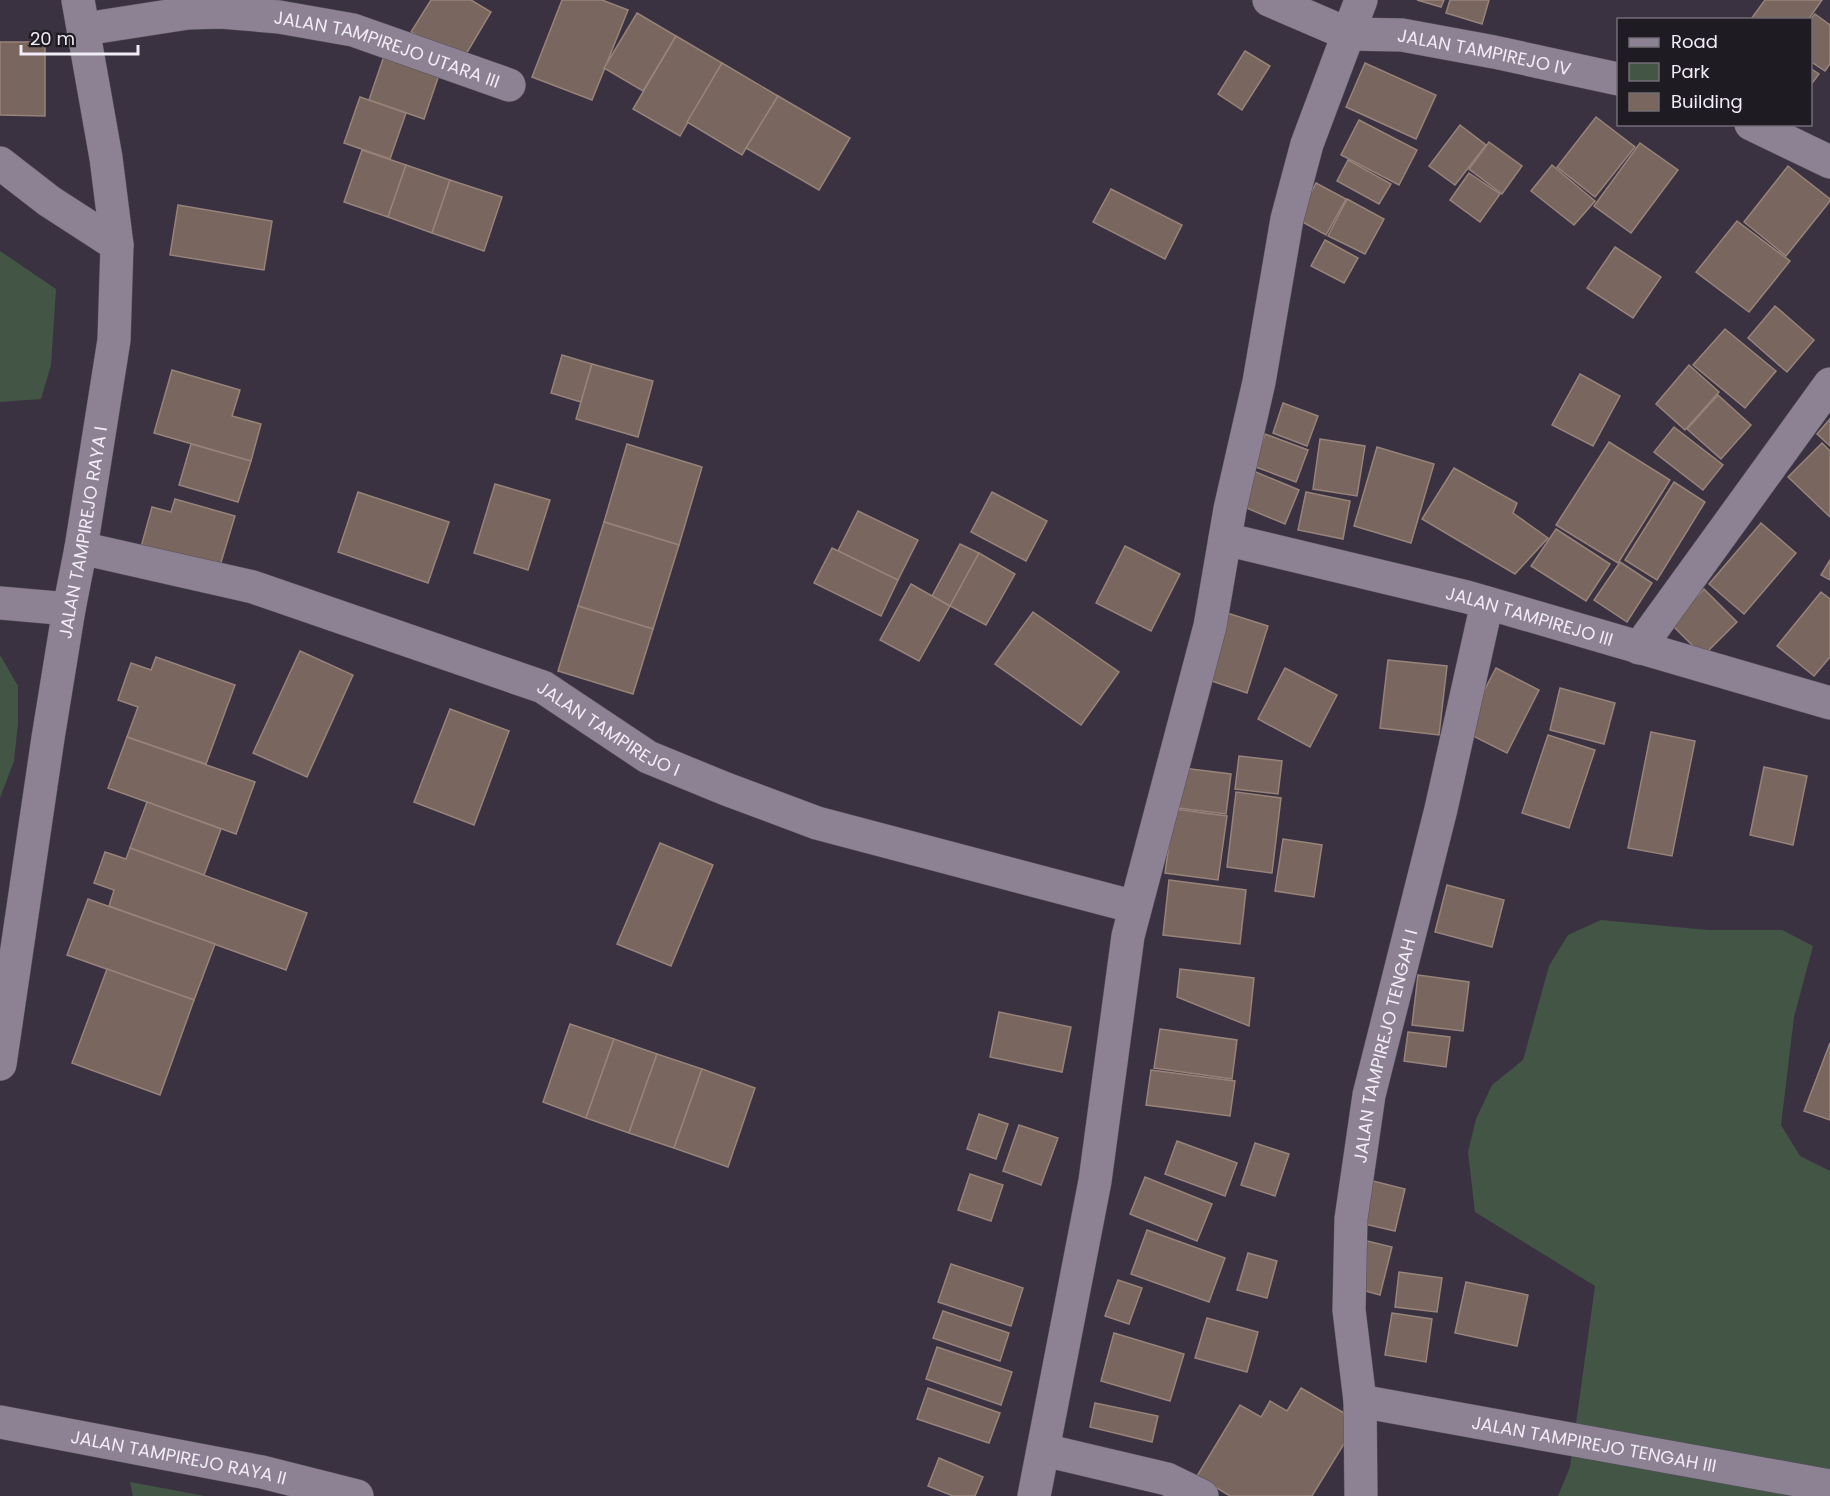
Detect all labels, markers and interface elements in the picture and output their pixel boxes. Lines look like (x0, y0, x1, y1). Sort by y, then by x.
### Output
street label: JALAN TAMPIREJO UTARA III (273, 4, 503, 93)
scale bar (21, 18, 138, 56)
legend (1617, 18, 1812, 126)
street label: JALAN TAMPIREJO IV (1395, 22, 1574, 81)
text: 20 m (30, 26, 75, 51)
text: Road (1671, 29, 1718, 54)
text: Park (1671, 59, 1710, 84)
text: Building (1671, 89, 1743, 114)
street label: JALAN TAMPIREJO RAYA I (52, 424, 113, 640)
street label: JALAN TAMPIREJO III (1443, 580, 1616, 652)
street label: JALAN TAMPIREJO I (532, 674, 684, 781)
street label: JALAN TAMPIREJO TENGAH I (1347, 926, 1423, 1165)
street label: JALAN TAMPIREJO TENGAH III (1470, 1409, 1719, 1478)
street label: JALAN TAMPIREJO RAYA II (69, 1423, 289, 1490)

